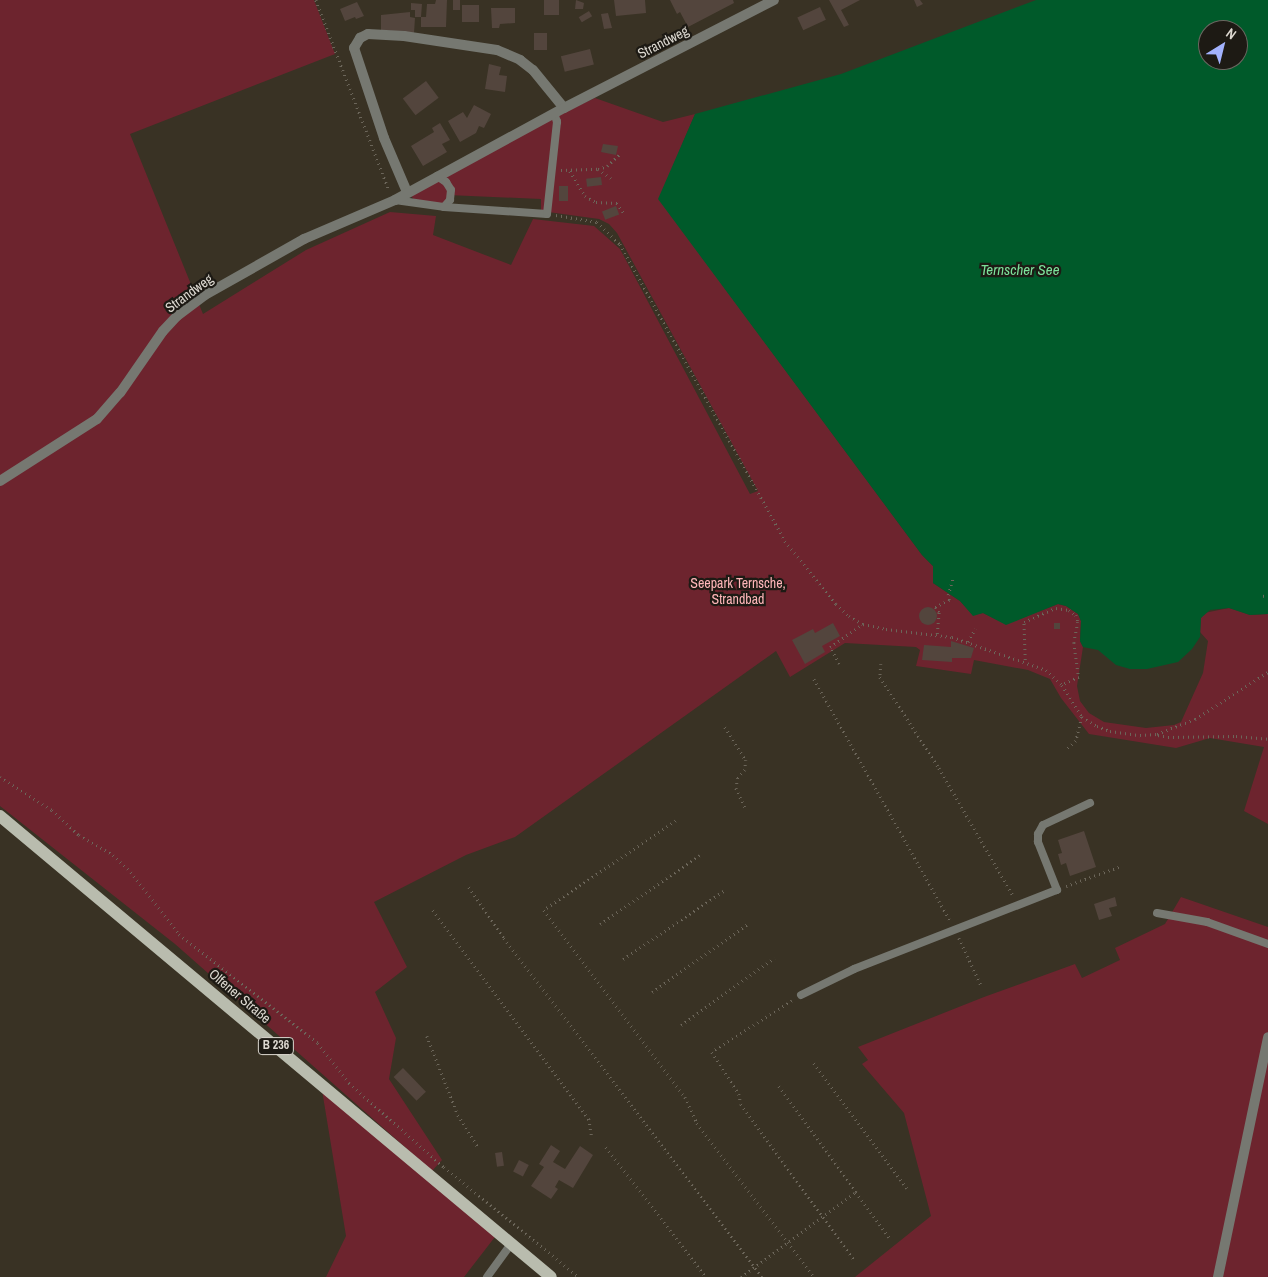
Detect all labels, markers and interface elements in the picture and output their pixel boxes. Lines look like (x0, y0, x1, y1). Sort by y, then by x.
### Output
north arrow (1198, 20, 1248, 70)
street label: Strandweg (635, 22, 691, 62)
text: N (1223, 24, 1240, 43)
water label: Ternscher See (980, 261, 1060, 279)
street label: Strandweg (162, 270, 216, 316)
park label: Seepark Ternsche, Strandbad (690, 575, 786, 608)
street label: Olfener Straße (206, 965, 274, 1027)
road number: B 236 (257, 1036, 295, 1056)

